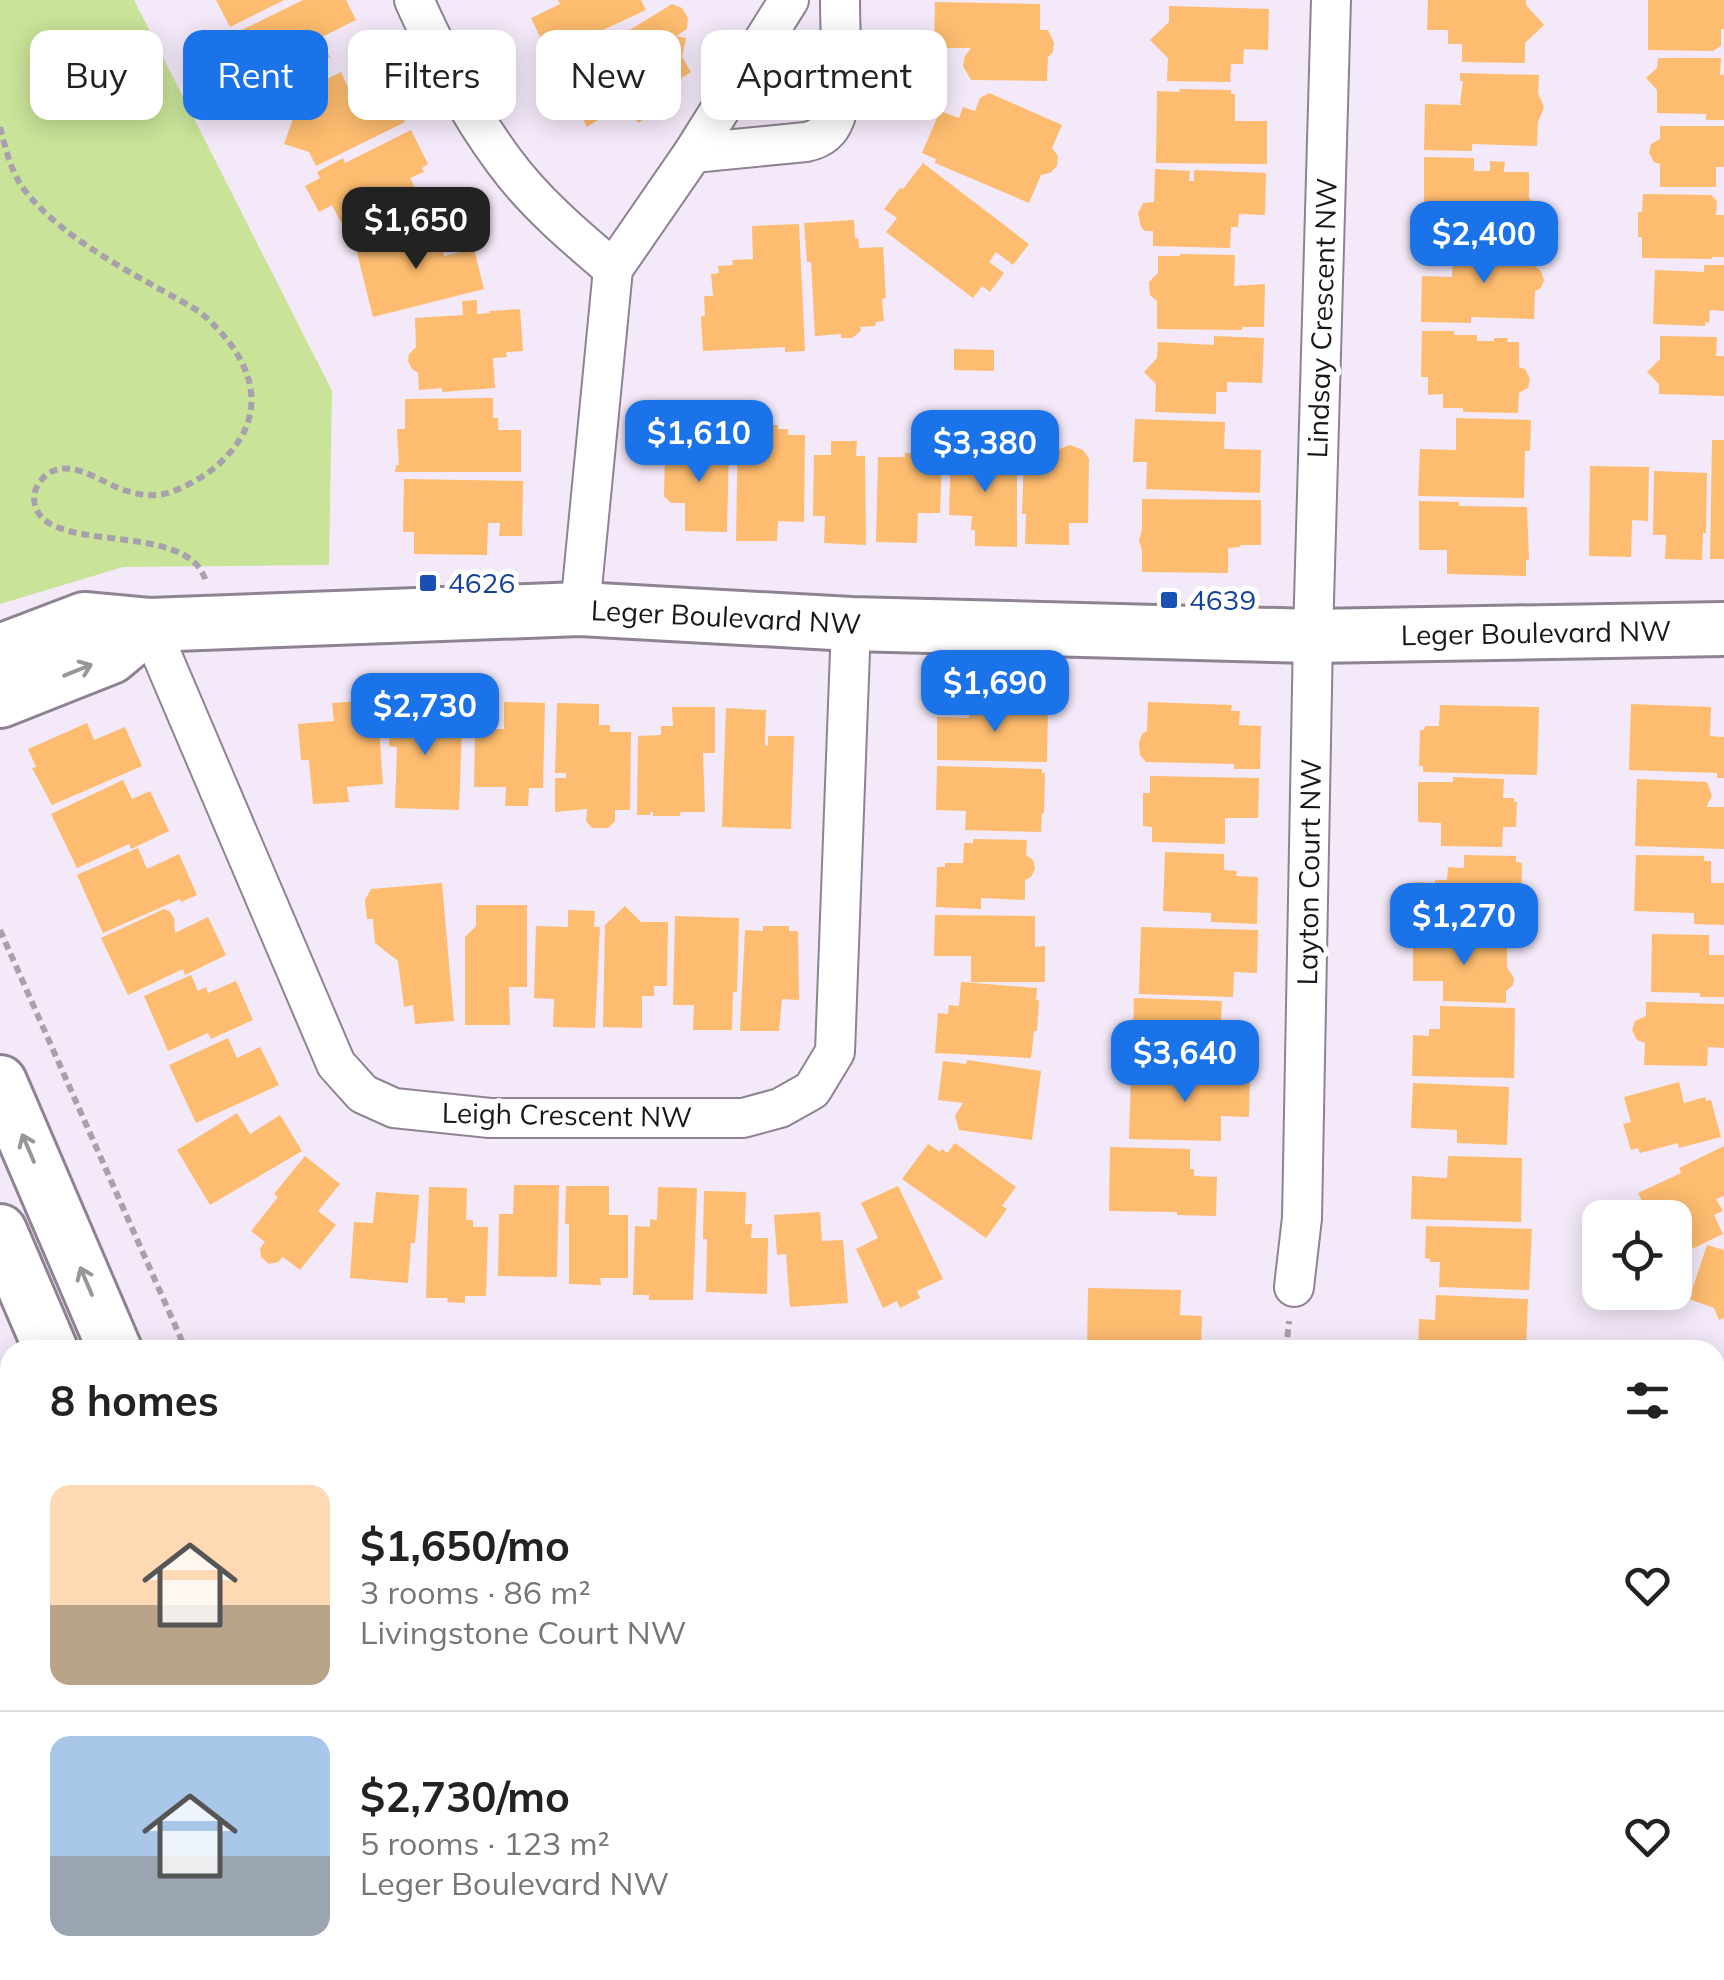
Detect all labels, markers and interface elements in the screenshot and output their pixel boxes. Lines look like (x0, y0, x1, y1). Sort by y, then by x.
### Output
chip: Buy (30, 30, 163, 120)
chip: Rent (183, 30, 328, 120)
chip: Filters (348, 30, 516, 120)
chip: New (536, 30, 681, 120)
chip: Apartment (701, 30, 947, 120)
street label: Lindsay Crescent NW (1299, 177, 1344, 459)
pin: $1,650 (335, 187, 497, 272)
text: $1,650 (364, 199, 468, 239)
pin: $2,400 (1403, 201, 1565, 286)
text: $2,400 (1432, 213, 1536, 253)
pin: $1,610 (618, 400, 780, 485)
pin: $3,380 (904, 410, 1066, 495)
text: $1,610 (647, 412, 751, 452)
text: $3,380 (933, 422, 1037, 462)
place label: 4626 (448, 565, 515, 600)
marker: 4626 (417, 572, 439, 594)
place label: 4639 (1189, 582, 1256, 617)
marker: 4639 (1158, 589, 1180, 611)
street label: Leger Boulevard NW (590, 592, 862, 641)
street label: Leger Boulevard NW (1401, 613, 1671, 652)
pin: $1,690 (914, 650, 1076, 735)
one-way arrow (63, 659, 93, 677)
text: $1,690 (943, 662, 1047, 702)
pin: $2,730 (344, 673, 506, 758)
text: $2,730 (373, 685, 477, 725)
street label: Layton Court NW (1289, 758, 1328, 986)
pin: $1,270 (1383, 883, 1545, 968)
text: $1,270 (1412, 895, 1516, 935)
pin: $3,640 (1104, 1020, 1266, 1105)
text: $3,640 (1133, 1032, 1237, 1072)
street label: Leigh Crescent NW (442, 1095, 692, 1134)
one-way arrow (18, 1133, 36, 1163)
map controls (1582, 1200, 1692, 1310)
button: locate (1582, 1200, 1692, 1310)
one-way arrow (75, 1267, 93, 1297)
icon: filters (1620, 1373, 1675, 1428)
text: 8 homes (50, 1374, 219, 1427)
text: $1,650/mo (360, 1519, 570, 1572)
icon: home (130, 1525, 250, 1645)
icon: heart (1620, 1558, 1675, 1613)
text: 3 rooms · 86 m² (360, 1572, 591, 1612)
text: Livingstone Court NW (360, 1612, 686, 1652)
text: $2,730/mo (360, 1770, 570, 1823)
icon: home (130, 1776, 250, 1896)
icon: heart (1620, 1809, 1675, 1864)
text: 5 rooms · 123 m² (360, 1823, 610, 1863)
text: Leger Boulevard NW (360, 1863, 669, 1903)

